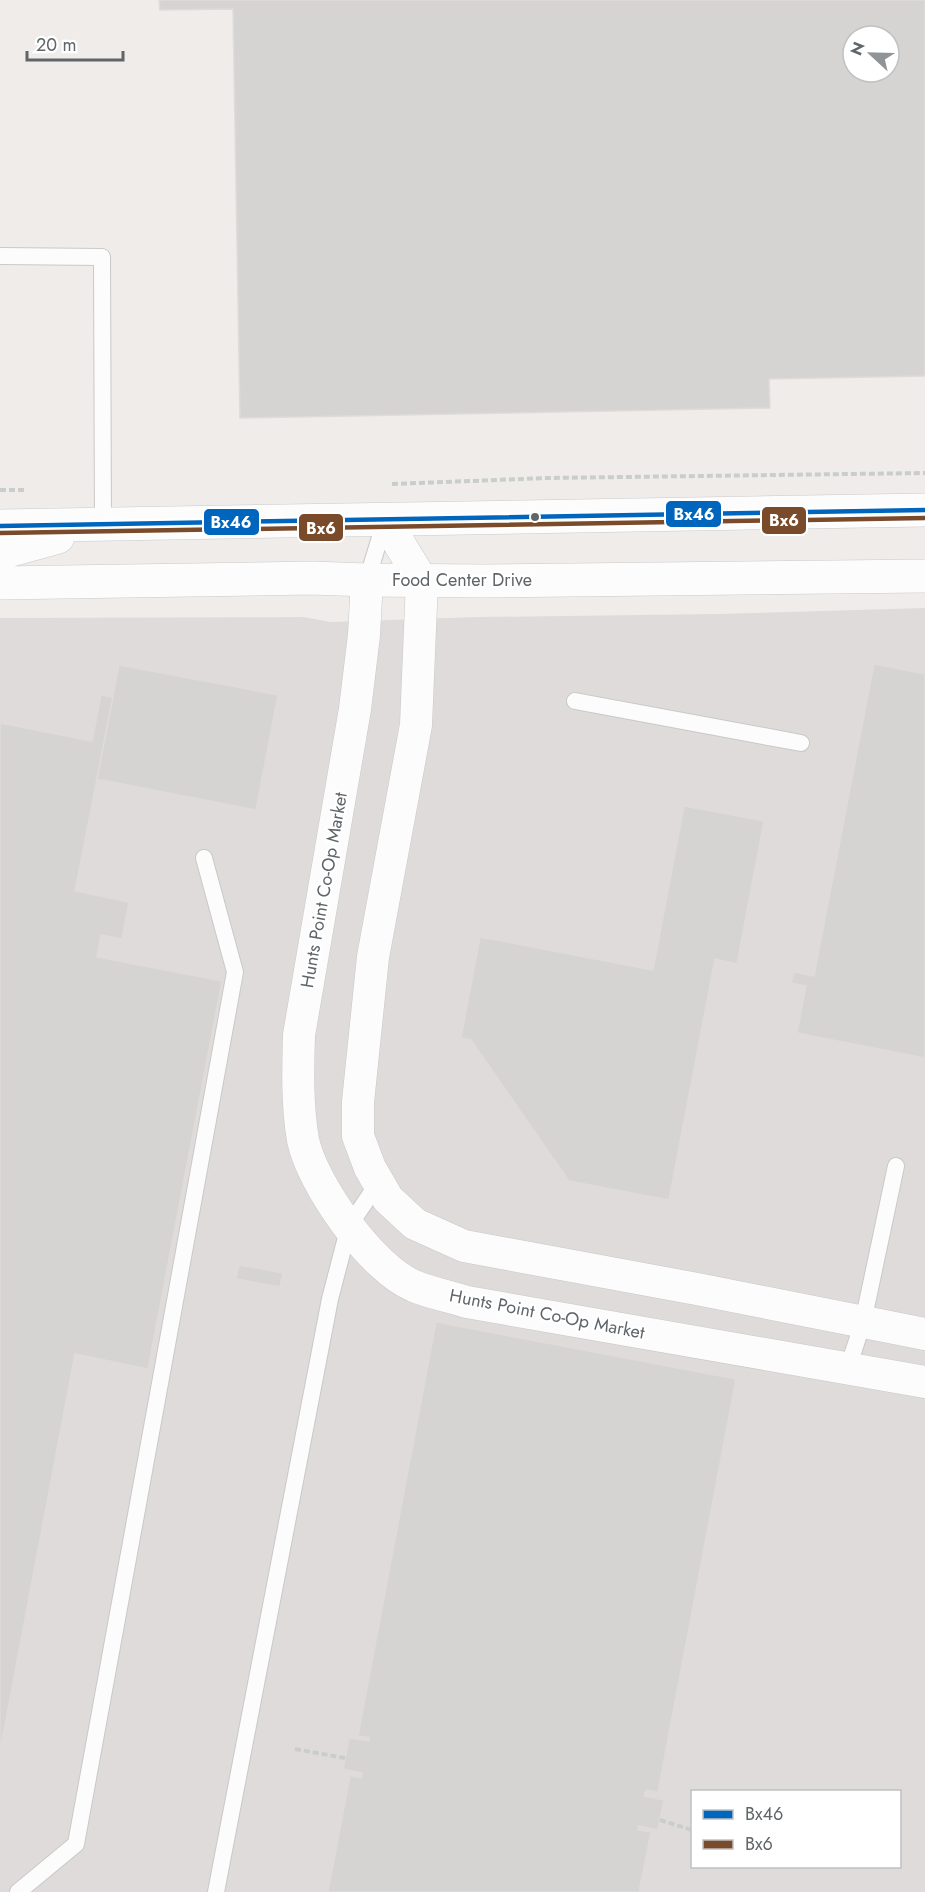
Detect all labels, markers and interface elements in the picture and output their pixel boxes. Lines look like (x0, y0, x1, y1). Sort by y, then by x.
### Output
scale bar (27, 24, 123, 62)
north arrow (841, 24, 901, 84)
text: 20 m (36, 32, 76, 58)
text: N (845, 38, 871, 59)
line badge: Bx46 (665, 500, 722, 528)
text: Bx46 (673, 503, 715, 526)
line badge: Bx6 (761, 506, 807, 535)
line badge: Bx46 (203, 508, 260, 536)
text: Bx6 (769, 509, 799, 532)
text: Bx46 (210, 511, 252, 534)
unlabelled marker (529, 511, 541, 523)
line badge: Bx6 (298, 513, 344, 542)
text: Bx6 (306, 517, 336, 540)
street label: Food Center Drive (392, 567, 532, 593)
street label: Hunts Point Co-Op Market (294, 789, 354, 990)
street label: Hunts Point Co-Op Market (447, 1282, 647, 1346)
legend (691, 1790, 901, 1868)
text: Bx46 (745, 1801, 783, 1827)
text: Bx6 (745, 1831, 773, 1857)

